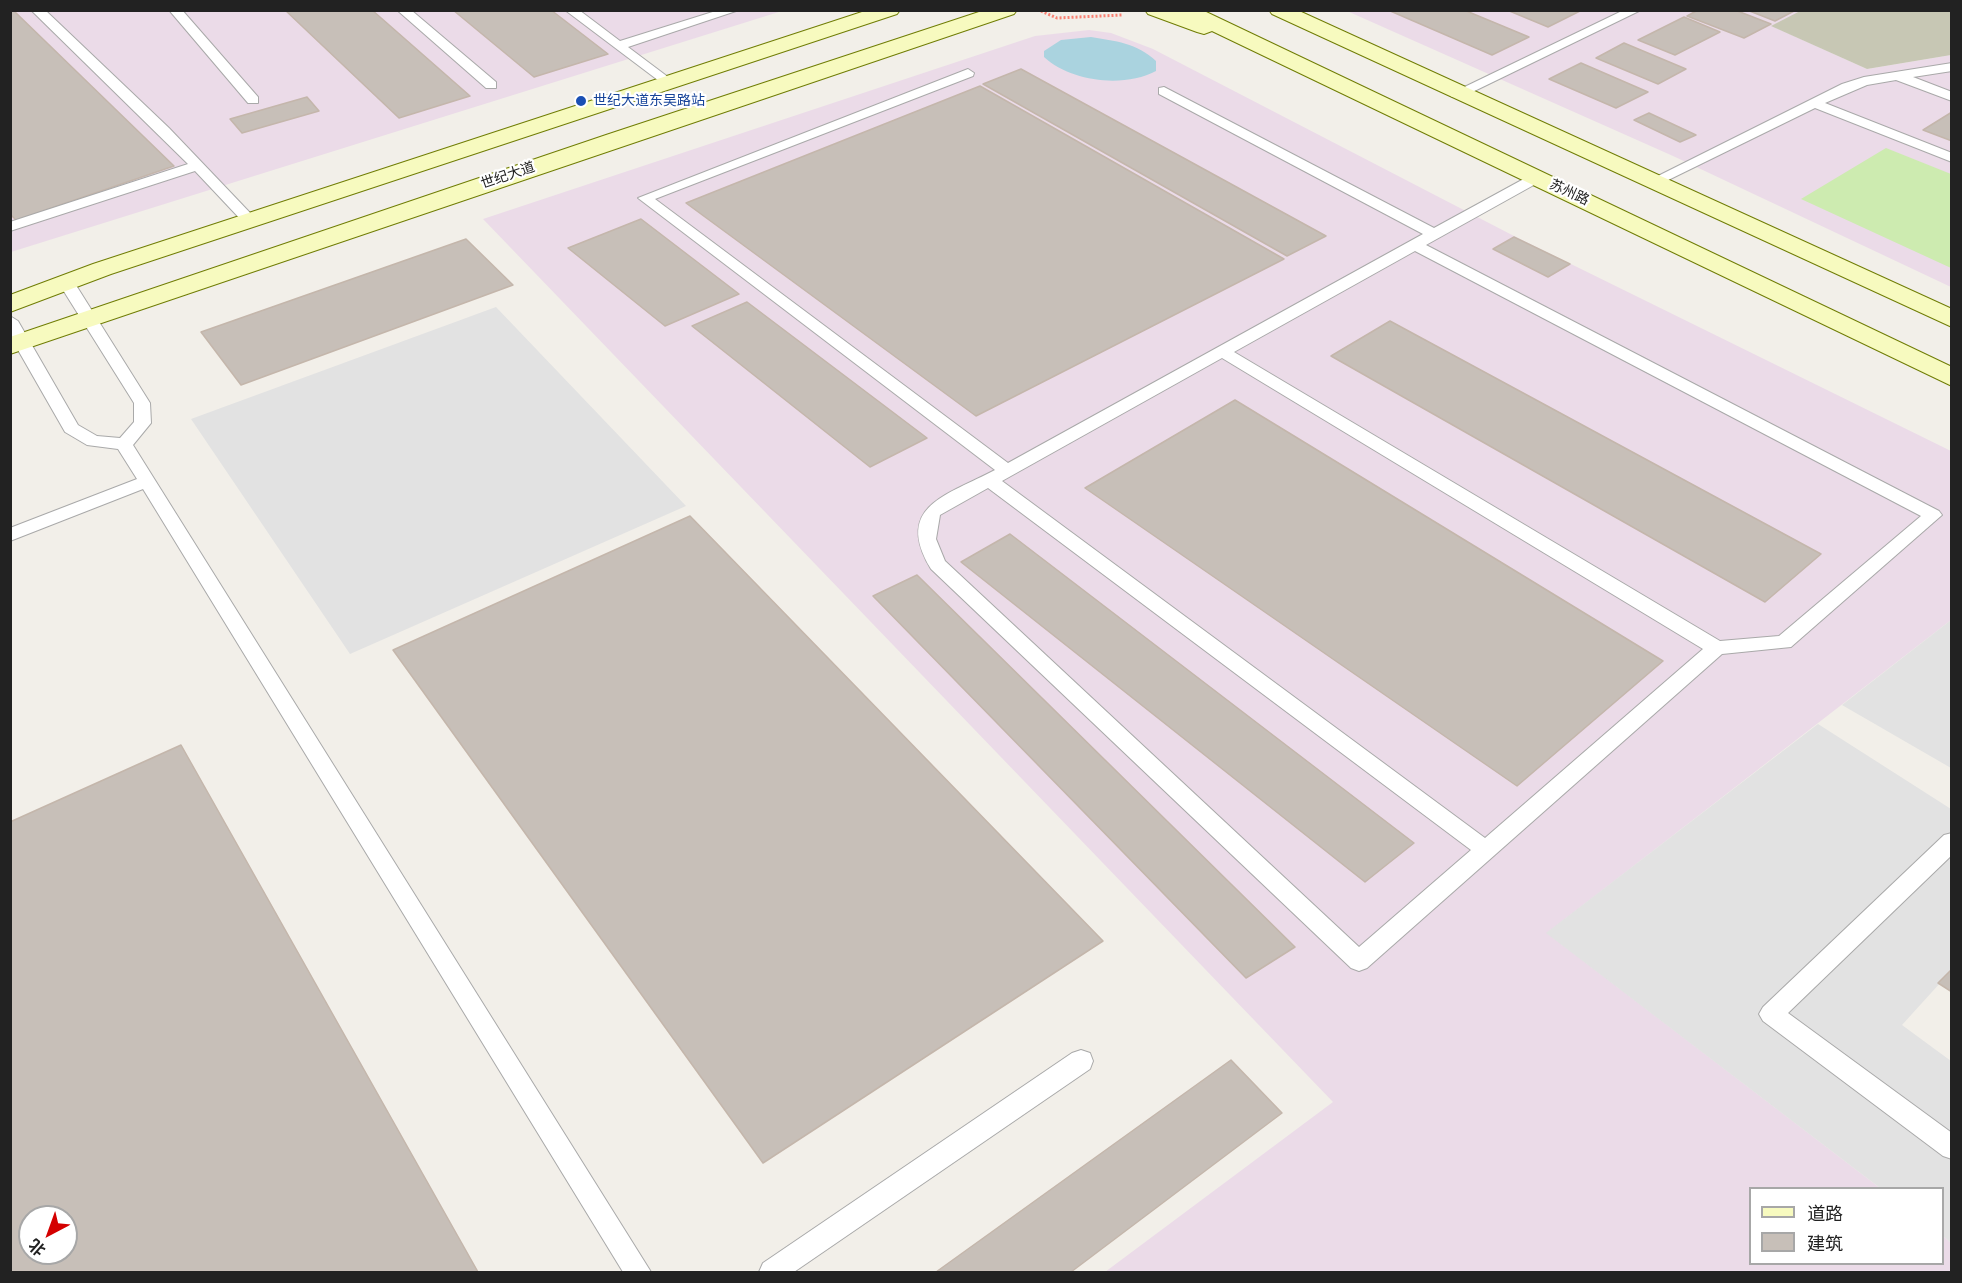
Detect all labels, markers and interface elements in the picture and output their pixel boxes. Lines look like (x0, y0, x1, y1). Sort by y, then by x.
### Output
place label: 世纪大道东吴路站 (593, 93, 705, 109)
marker: 世纪大道东吴路站 (574, 94, 588, 108)
street label: 世纪大道 (479, 159, 537, 193)
street label: 苏州路 (1546, 177, 1592, 209)
legend (1749, 1187, 1944, 1265)
text: 道路 (1807, 1202, 1843, 1226)
north arrow (18, 1205, 78, 1265)
text: 建筑 (1807, 1232, 1843, 1256)
text: 北 (24, 1234, 50, 1261)

